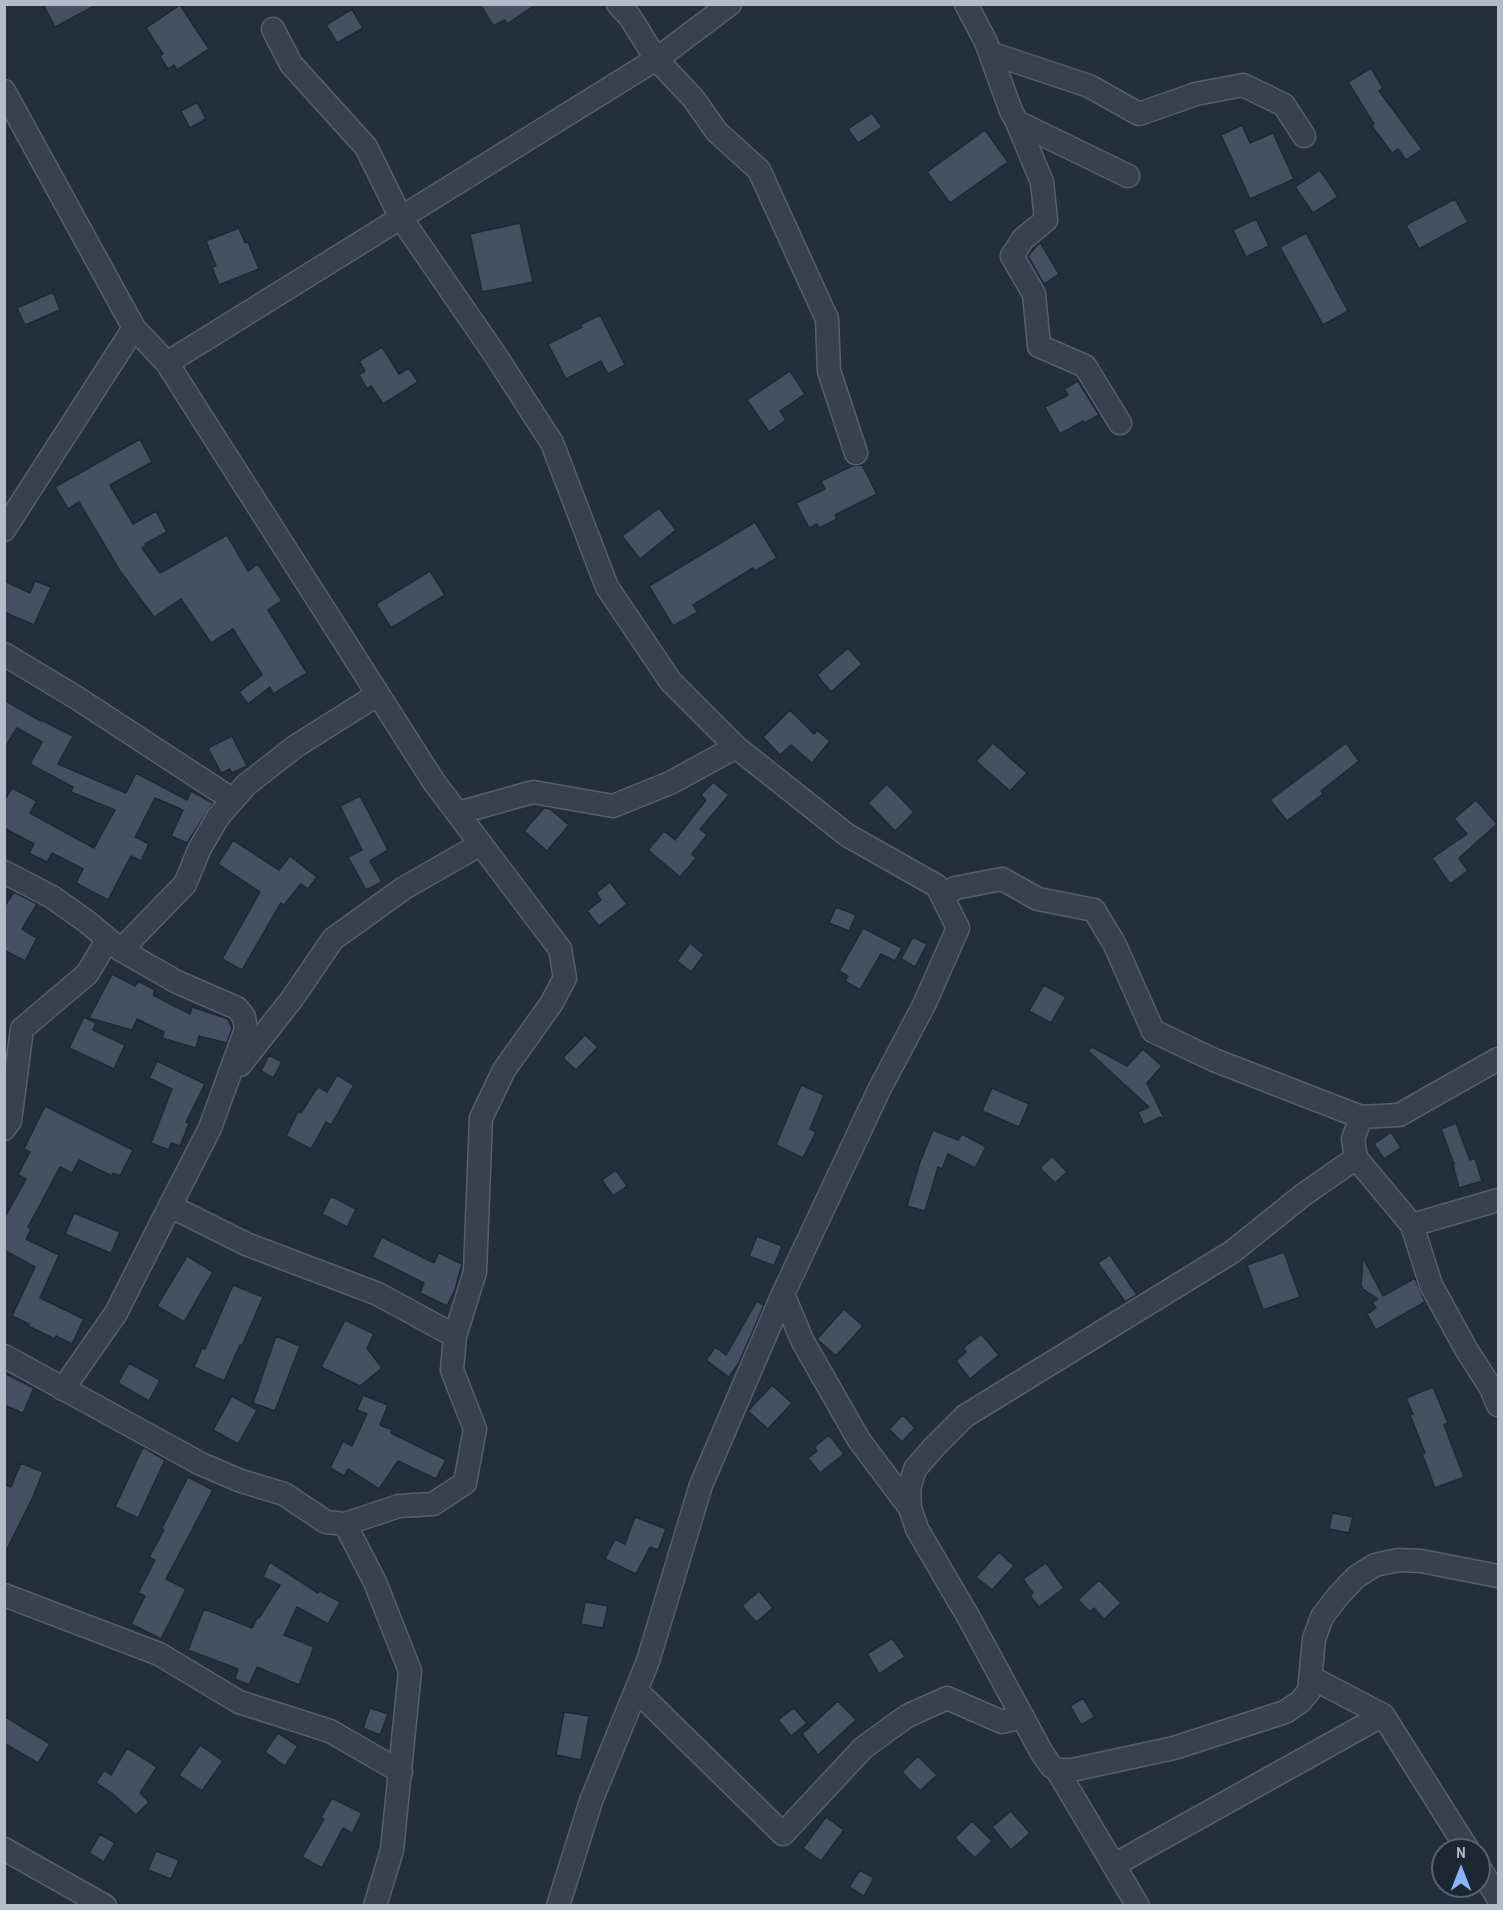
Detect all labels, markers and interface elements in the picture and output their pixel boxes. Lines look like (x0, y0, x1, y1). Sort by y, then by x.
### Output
north arrow (1431, 1838, 1491, 1898)
text: N (1456, 1841, 1466, 1863)

